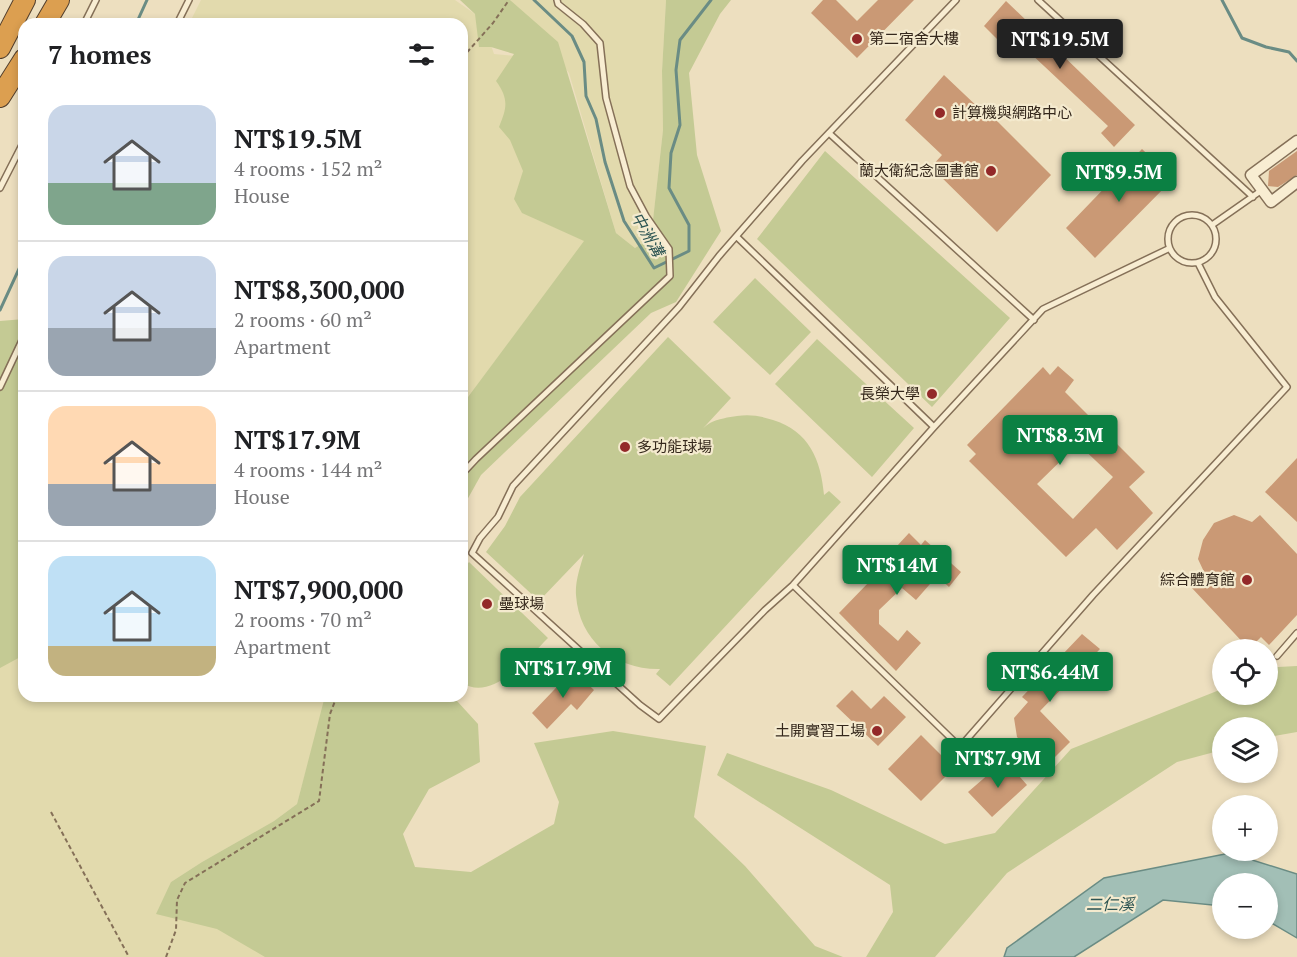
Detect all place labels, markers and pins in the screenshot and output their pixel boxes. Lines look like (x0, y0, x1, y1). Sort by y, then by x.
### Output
pin: NT$19.5M (998, 19, 1122, 70)
place label: 第二宿舍大樓 (869, 28, 959, 48)
marker: 第二宿舍大樓 (850, 32, 864, 46)
place label: 計算機與網路中心 (952, 102, 1072, 122)
marker: 計算機與網路中心 (933, 106, 947, 120)
pin: NT$9.5M (1064, 152, 1174, 203)
place label: 蘭大衛紀念圖書館 (859, 160, 979, 180)
marker: 蘭大衛紀念圖書館 (984, 164, 998, 178)
place label: 長榮大學 (860, 383, 920, 403)
marker: 長榮大學 (925, 387, 939, 401)
pin: NT$8.3M (1005, 415, 1115, 466)
place label: 多功能球場 (637, 436, 712, 456)
marker: 多功能球場 (618, 440, 632, 454)
pin: NT$14M (848, 545, 946, 596)
place label: 綜合體育館 (1160, 569, 1235, 589)
marker: 綜合體育館 (1240, 573, 1254, 587)
place label: 壘球場 (499, 593, 544, 613)
marker: 壘球場 (480, 597, 494, 611)
pin: NT$17.9M (501, 648, 625, 699)
pin: NT$6.44M (988, 652, 1112, 703)
place label: 土開實習工場 (775, 720, 865, 740)
marker: 土開實習工場 (870, 724, 884, 738)
pin: NT$7.9M (943, 738, 1053, 789)

